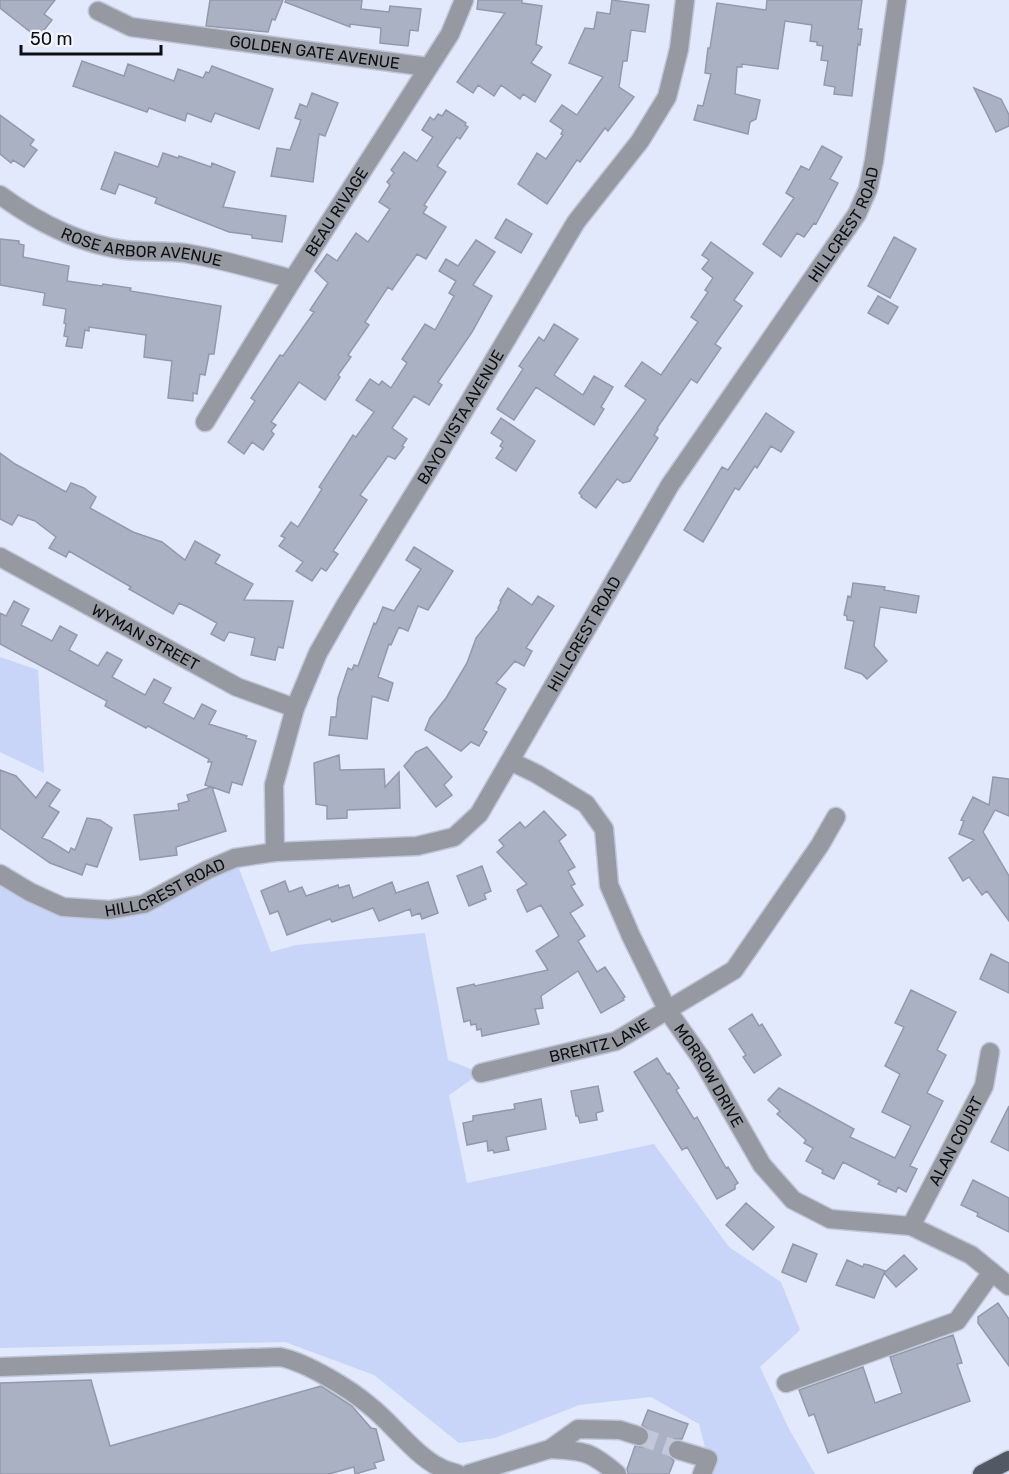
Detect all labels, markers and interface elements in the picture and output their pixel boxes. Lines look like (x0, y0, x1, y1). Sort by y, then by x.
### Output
scale bar (21, 18, 160, 56)
text: 50 m (30, 28, 73, 50)
street label: GOLDEN GATE AVENUE (228, 31, 401, 73)
street label: BEAU RIVAGE (301, 164, 372, 260)
street label: HILLCREST ROAD (804, 165, 882, 286)
street label: ROSE ARBOR AVENUE (58, 223, 224, 270)
street label: BAYO VISTA AVENUE (413, 347, 508, 488)
street label: HILLCREST ROAD (543, 573, 625, 695)
street label: WYMAN STREET (88, 600, 202, 674)
street label: HILLCREST ROAD (103, 854, 228, 921)
street label: BRENTZ LANE (547, 1014, 653, 1067)
street label: MORROW DRIVE (670, 1020, 747, 1131)
street label: ALAN COURT (925, 1093, 987, 1189)

